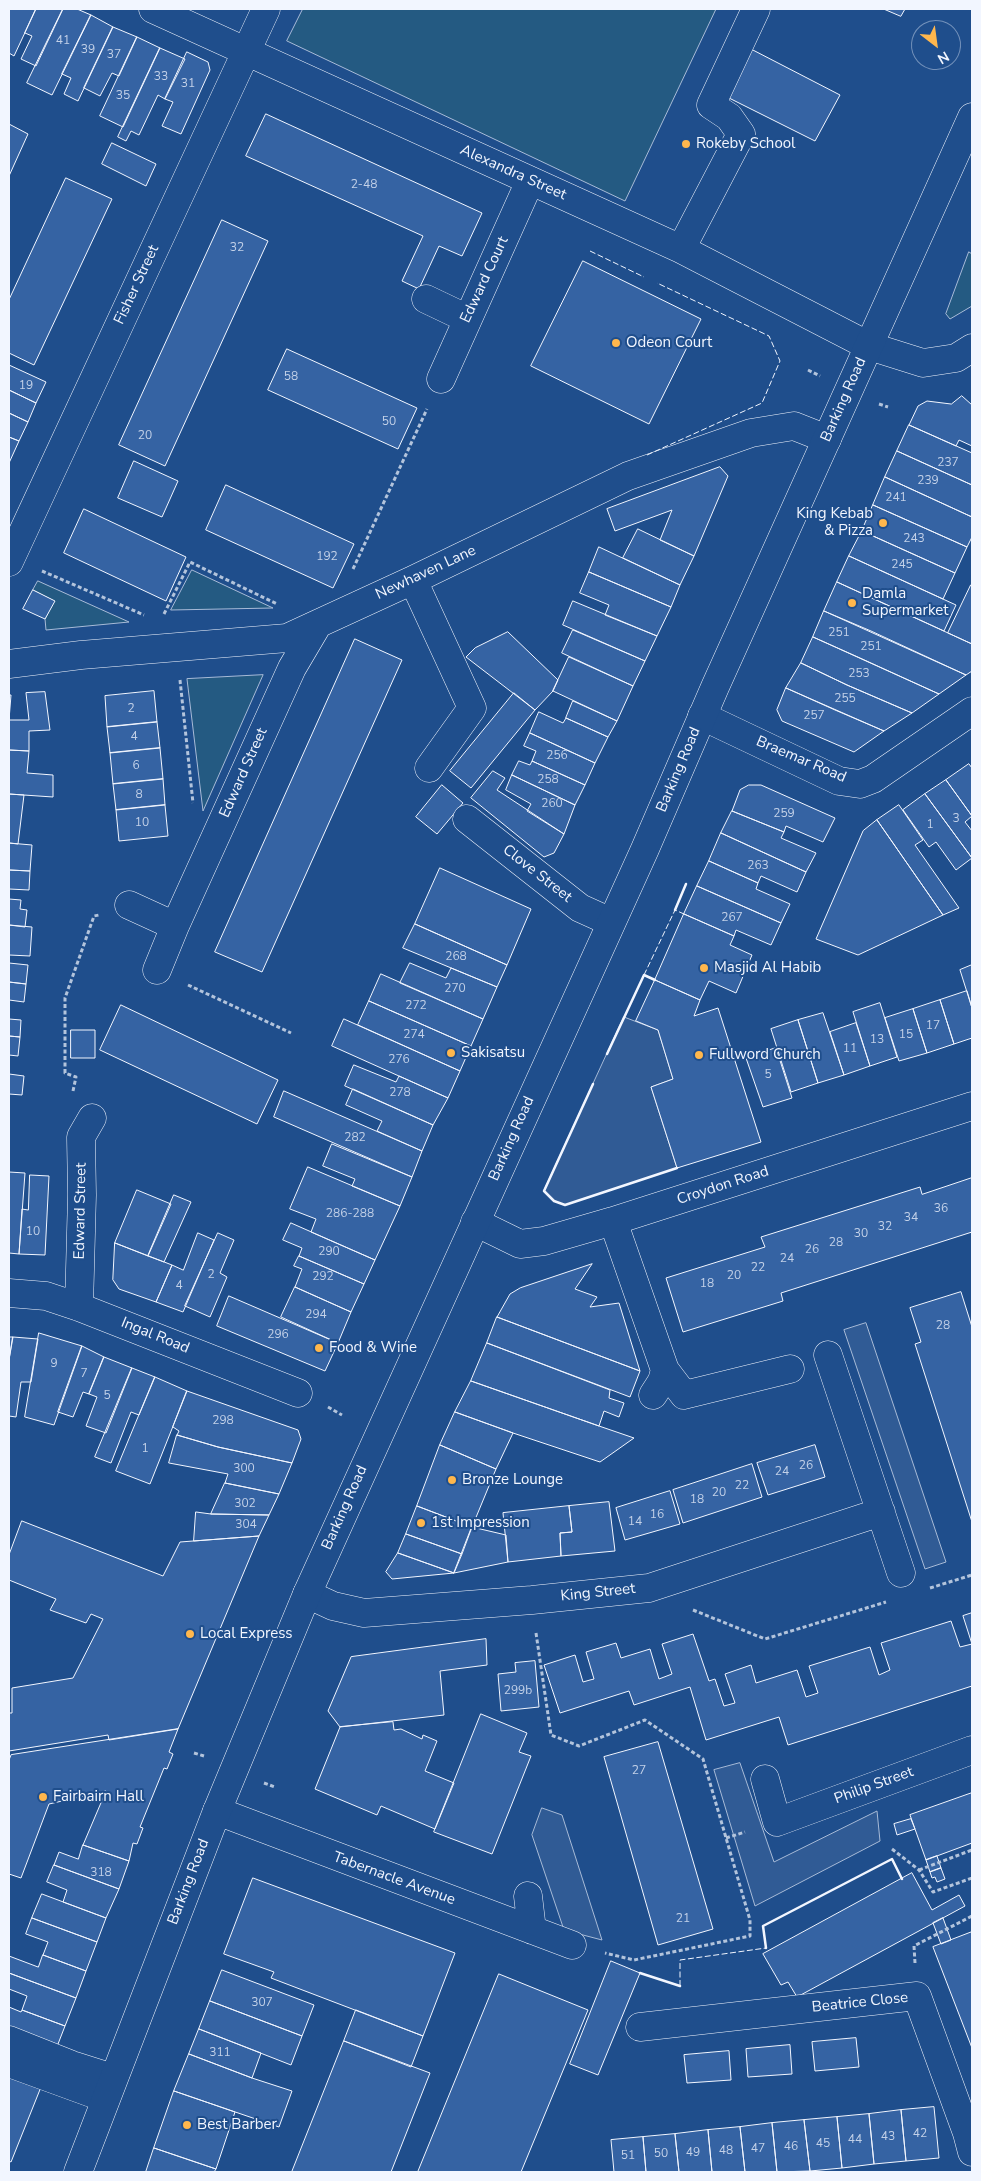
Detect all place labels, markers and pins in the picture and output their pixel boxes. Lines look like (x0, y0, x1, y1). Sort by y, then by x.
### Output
place label: Rokeby School (696, 135, 796, 153)
marker: Rokeby School (680, 138, 692, 150)
place label: Odeon Court (626, 334, 712, 352)
marker: Odeon Court (610, 337, 622, 349)
place label: King Kebab & Pizza (796, 505, 873, 540)
marker: King Kebab & Pizza (877, 517, 889, 529)
place label: Damla Supermarket (862, 585, 948, 620)
marker: Damla Supermarket (846, 597, 858, 609)
place label: Masjid Al Habib (714, 959, 821, 977)
marker: Masjid Al Habib (698, 962, 710, 974)
place label: Sakisatsu (461, 1044, 525, 1062)
place label: Fullword Church (709, 1046, 821, 1064)
marker: Sakisatsu (445, 1047, 457, 1059)
marker: Fullword Church (693, 1049, 705, 1061)
place label: Food & Wine (329, 1339, 417, 1357)
marker: Food & Wine (313, 1342, 325, 1354)
place label: Bronze Lounge (462, 1471, 563, 1489)
marker: Bronze Lounge (446, 1474, 458, 1486)
place label: 1st Impression (431, 1514, 530, 1532)
marker: 1st Impression (415, 1517, 427, 1529)
place label: Local Express (200, 1625, 293, 1643)
marker: Local Express (184, 1628, 196, 1640)
place label: Fairbairn Hall (53, 1788, 144, 1806)
marker: Fairbairn Hall (37, 1791, 49, 1803)
place label: Best Barber (197, 2116, 277, 2134)
marker: Best Barber (181, 2119, 193, 2131)

